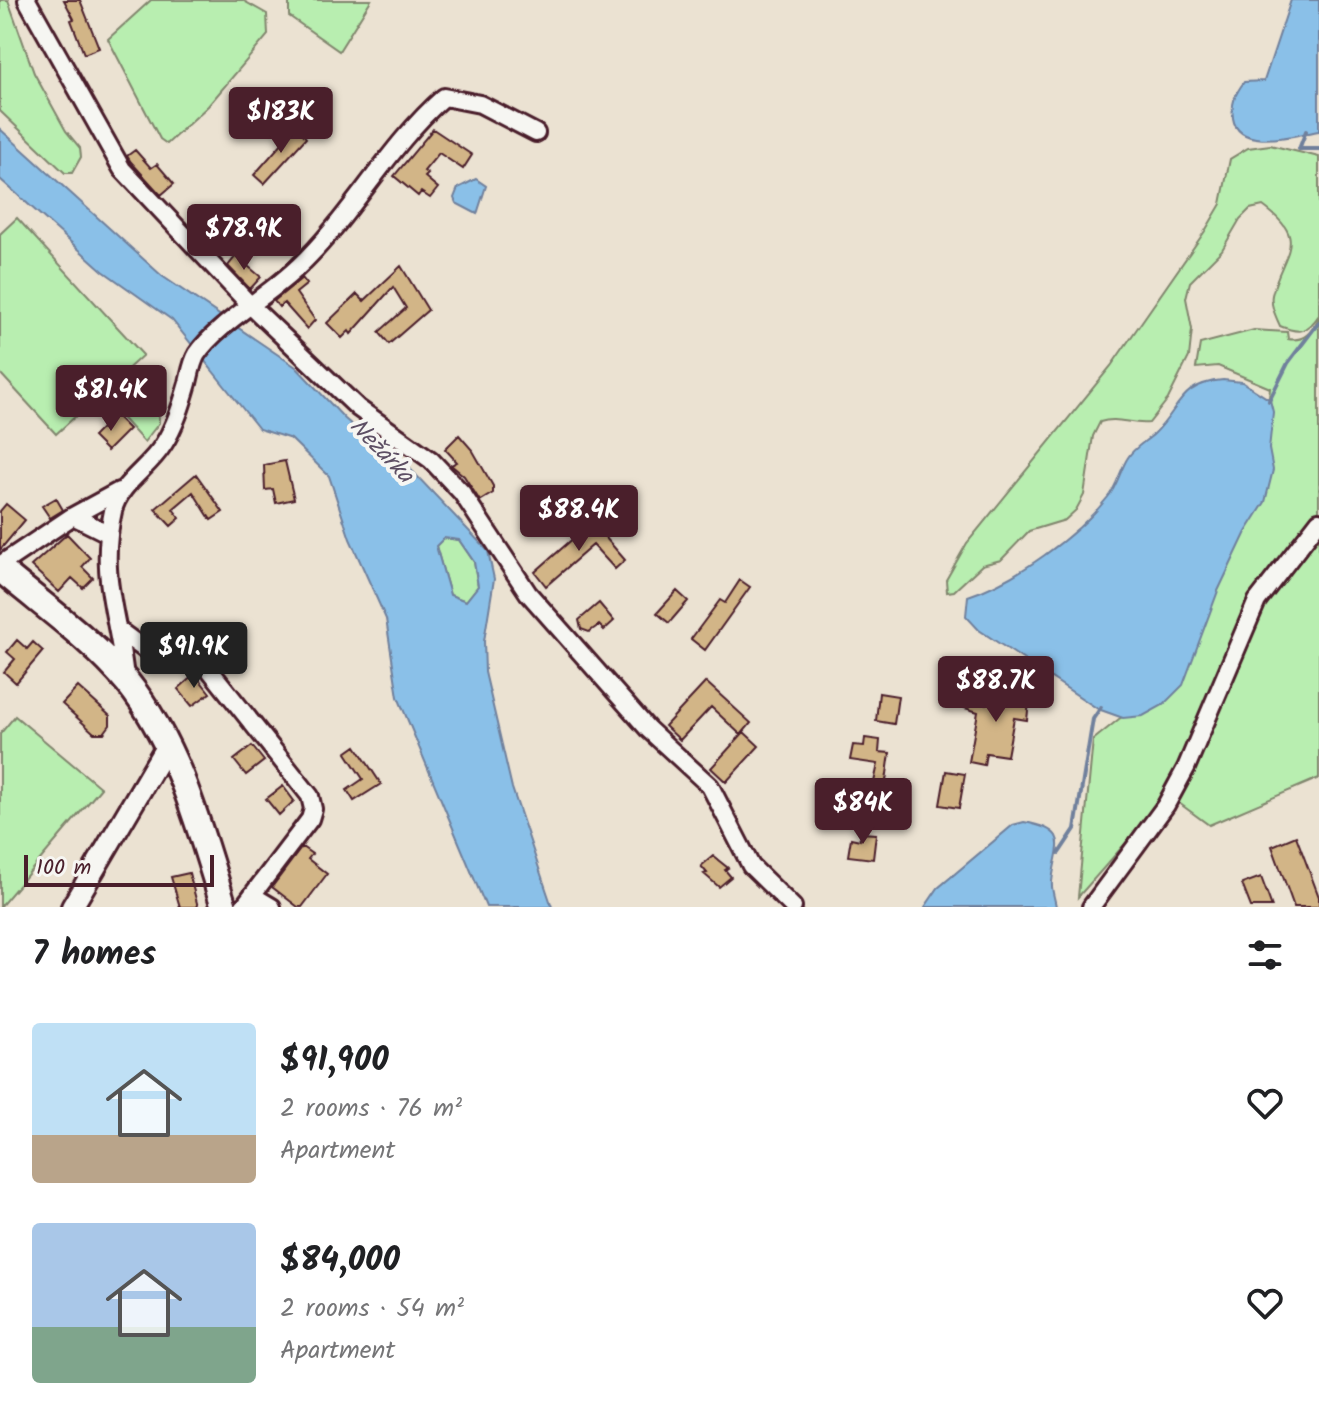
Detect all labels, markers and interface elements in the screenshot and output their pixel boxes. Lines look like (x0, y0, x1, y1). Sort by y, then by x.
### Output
pin: $183K (225, 87, 337, 155)
text: $183K (247, 92, 315, 134)
pin: $78.9K (179, 204, 309, 272)
text: $78.9K (205, 209, 283, 251)
pin: $81.4K (46, 365, 176, 433)
text: $81.4K (74, 370, 148, 412)
water label: Nežárka (339, 409, 424, 494)
pin: $88.4K (514, 485, 644, 553)
text: $88.4K (538, 490, 620, 532)
pin: $91.9K (129, 622, 259, 690)
text: $91.9K (158, 627, 230, 669)
pin: $88.7K (931, 656, 1061, 724)
text: $88.7K (956, 661, 1036, 703)
pin: $84K (816, 778, 910, 846)
text: $84K (833, 783, 893, 825)
scale bar (24, 851, 214, 887)
text: 100 m (36, 851, 91, 886)
text: 7 homes (32, 928, 156, 982)
icon: filters (1243, 933, 1287, 977)
text: $91,900 (280, 1034, 389, 1088)
icon: home (96, 1055, 192, 1151)
icon: heart (1243, 1081, 1287, 1125)
text: 2 rooms · 76 m² (280, 1088, 462, 1130)
text: Apartment (280, 1130, 395, 1172)
text: $84,000 (280, 1234, 400, 1288)
icon: home (96, 1255, 192, 1351)
icon: heart (1243, 1281, 1287, 1325)
text: 2 rooms · 54 m² (280, 1288, 464, 1330)
text: Apartment (280, 1330, 395, 1372)

